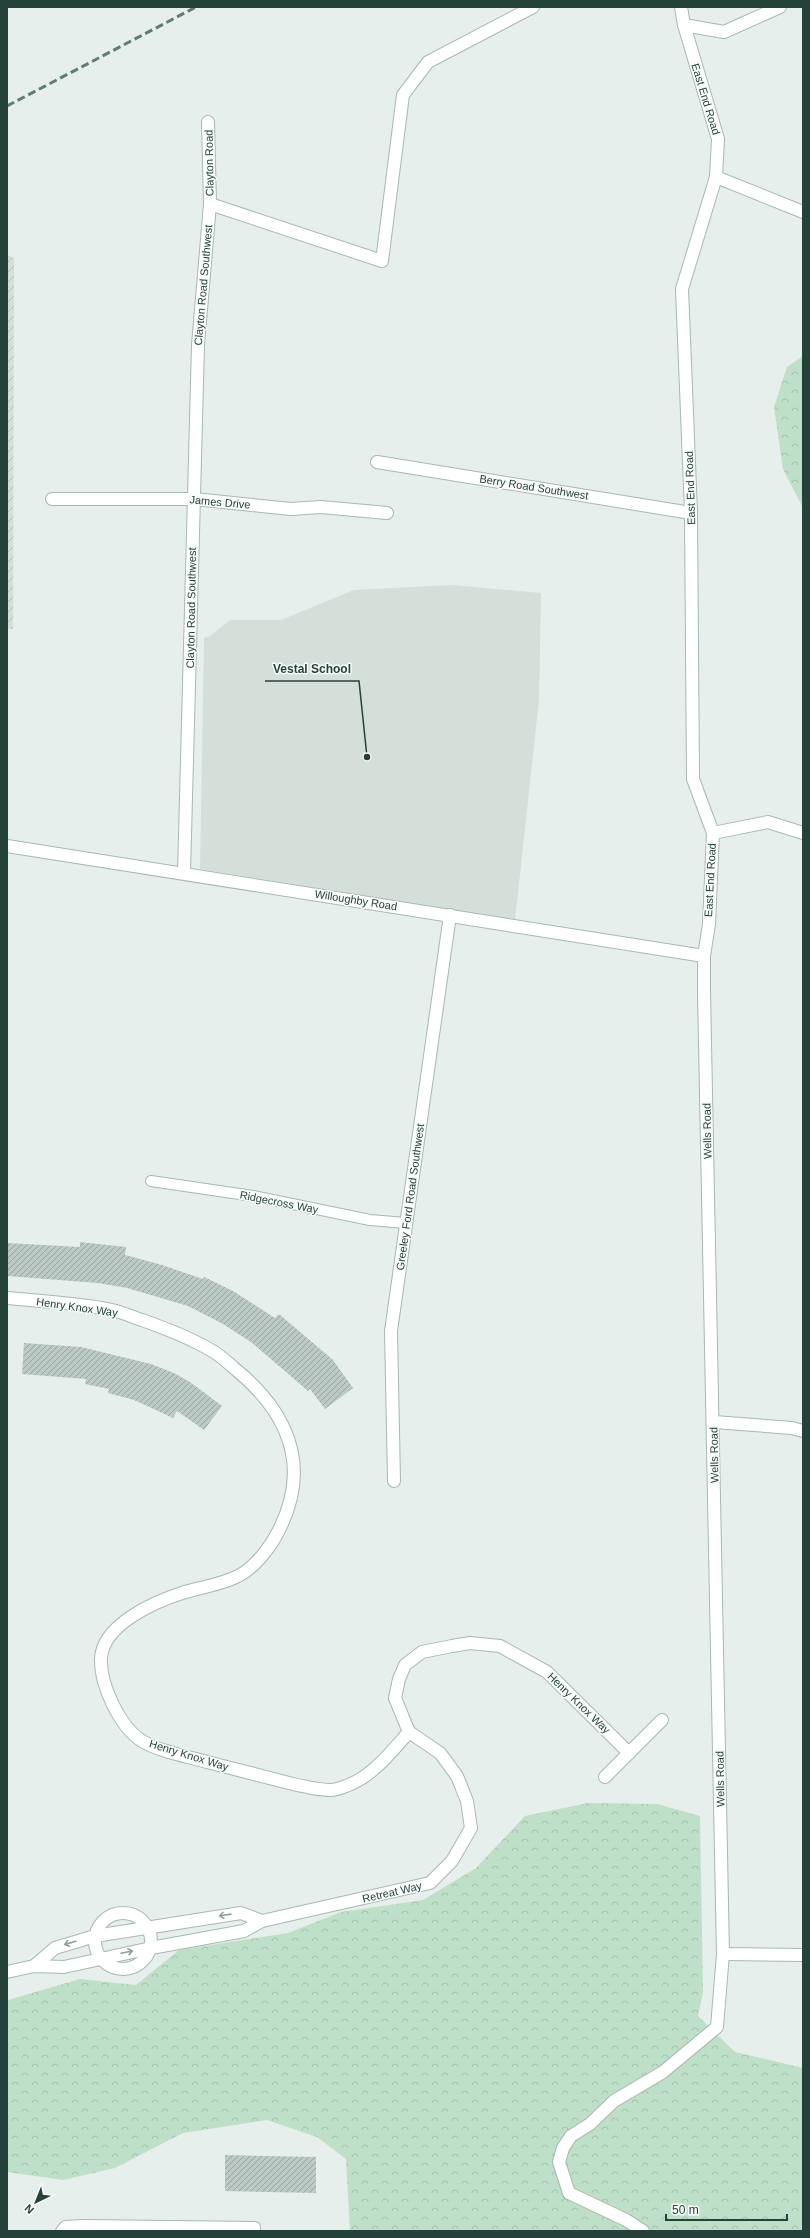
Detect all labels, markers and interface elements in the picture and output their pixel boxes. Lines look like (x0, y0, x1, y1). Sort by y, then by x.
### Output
street label: East End Road (689, 62, 723, 136)
street label: Clayton Road (202, 130, 216, 196)
street label: Clayton Road Southwest (192, 224, 214, 346)
street label: East End Road (683, 451, 697, 525)
street label: Berry Road Southwest (479, 472, 589, 502)
street label: James Drive (189, 493, 251, 511)
street label: Clayton Road Southwest (184, 547, 198, 669)
callout: Vestal School (265, 657, 359, 681)
text: Vestal School (273, 662, 351, 676)
street label: East End Road (702, 843, 718, 917)
street label: Willoughby Road (314, 888, 398, 912)
street label: Wells Road (701, 1103, 713, 1159)
street label: Greeley Ford Road Southwest (394, 1123, 426, 1271)
street label: Ridgecross Way (239, 1189, 320, 1216)
street label: Henry Knox Way (36, 1295, 119, 1319)
street label: Wells Road (708, 1427, 720, 1483)
street label: Henry Knox Way (545, 1670, 613, 1736)
street label: Henry Knox Way (148, 1737, 230, 1773)
street label: Wells Road (714, 1751, 726, 1807)
street label: Retreat Way (361, 1879, 423, 1905)
one-way arrow (219, 1911, 232, 1919)
one-way arrow (63, 1940, 76, 1947)
one-way arrow (120, 1948, 133, 1956)
north arrow (16, 2182, 56, 2222)
scale bar (666, 2196, 787, 2222)
text: N (22, 2202, 36, 2216)
text: 50 m (672, 2203, 699, 2217)

